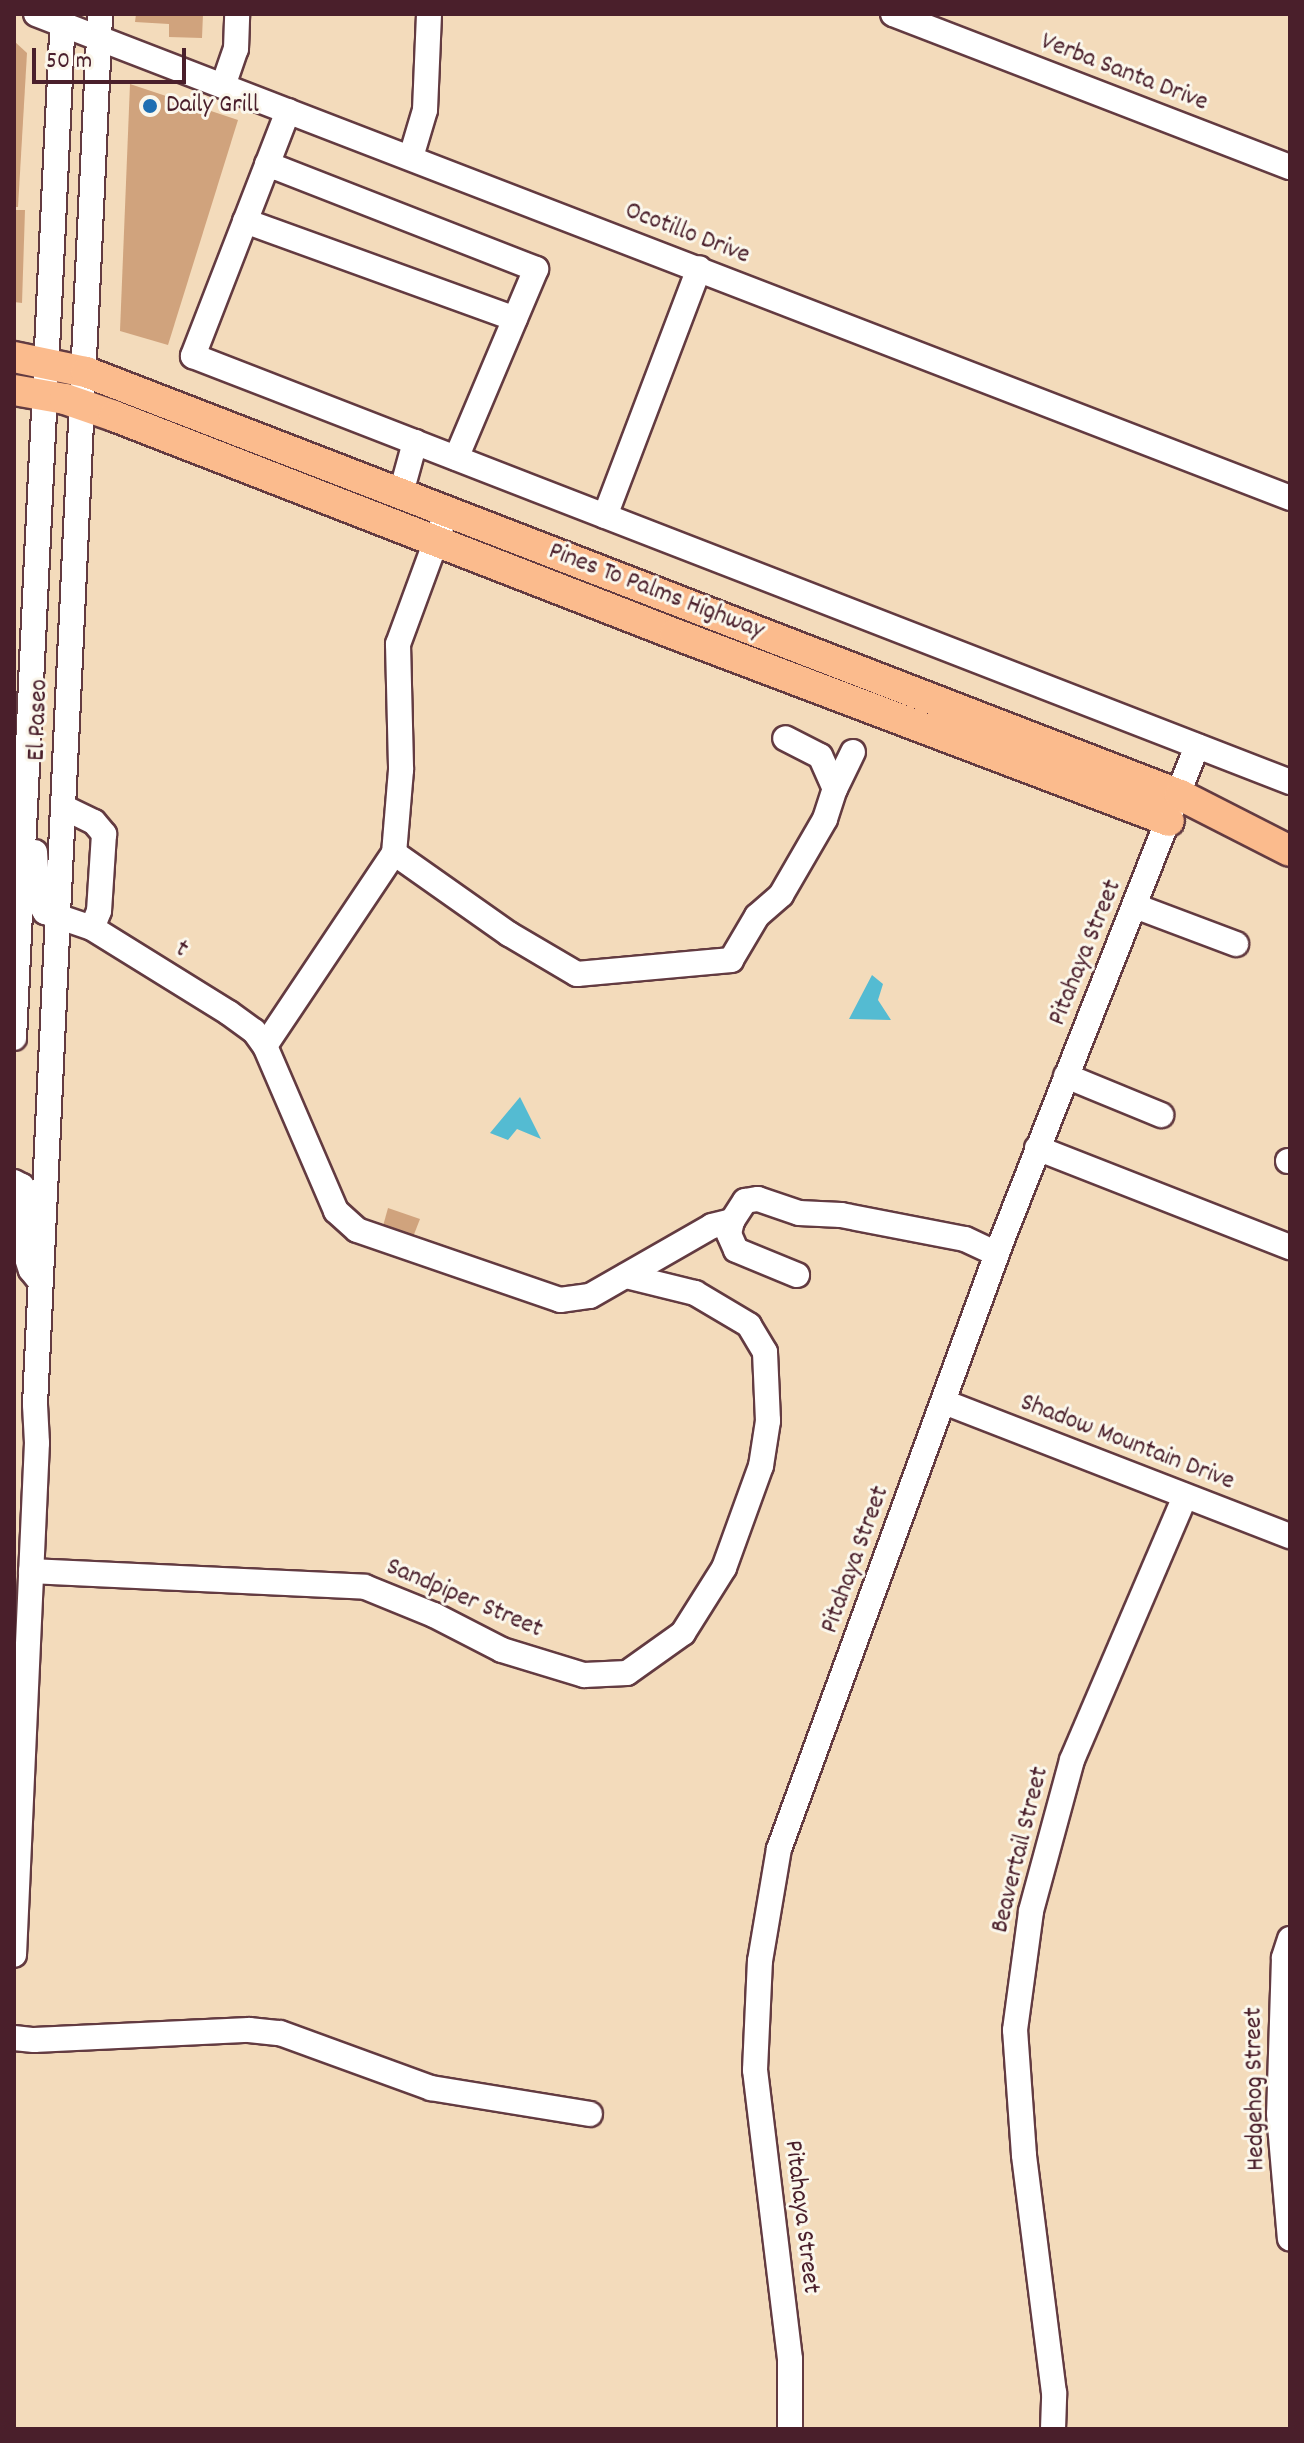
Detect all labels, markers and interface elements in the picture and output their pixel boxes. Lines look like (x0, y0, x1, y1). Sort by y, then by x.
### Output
street label: Verba Santa Drive (1036, 27, 1212, 119)
scale bar (36, 32, 190, 82)
text: 50 m (46, 45, 92, 79)
place label: Daily Grill (166, 90, 259, 122)
marker: Daily Grill (141, 97, 159, 115)
street label: Ocotillo Drive (620, 196, 754, 272)
street label: Pines To Palms Highway (544, 537, 768, 647)
street label: El Paseo (22, 679, 56, 761)
street label: Pitahaya Street (1043, 876, 1129, 1030)
street label: t (169, 934, 193, 966)
street label: Shadow Mountain Drive (1016, 1388, 1238, 1498)
street label: Pitahaya Street (815, 1482, 897, 1638)
street label: Sandpiper Street (381, 1552, 547, 1646)
street label: Beavertail Street (985, 1764, 1057, 1936)
street label: Hedgehog Street (1239, 2007, 1273, 2171)
street label: Pitahaya Street (776, 2139, 826, 2295)

